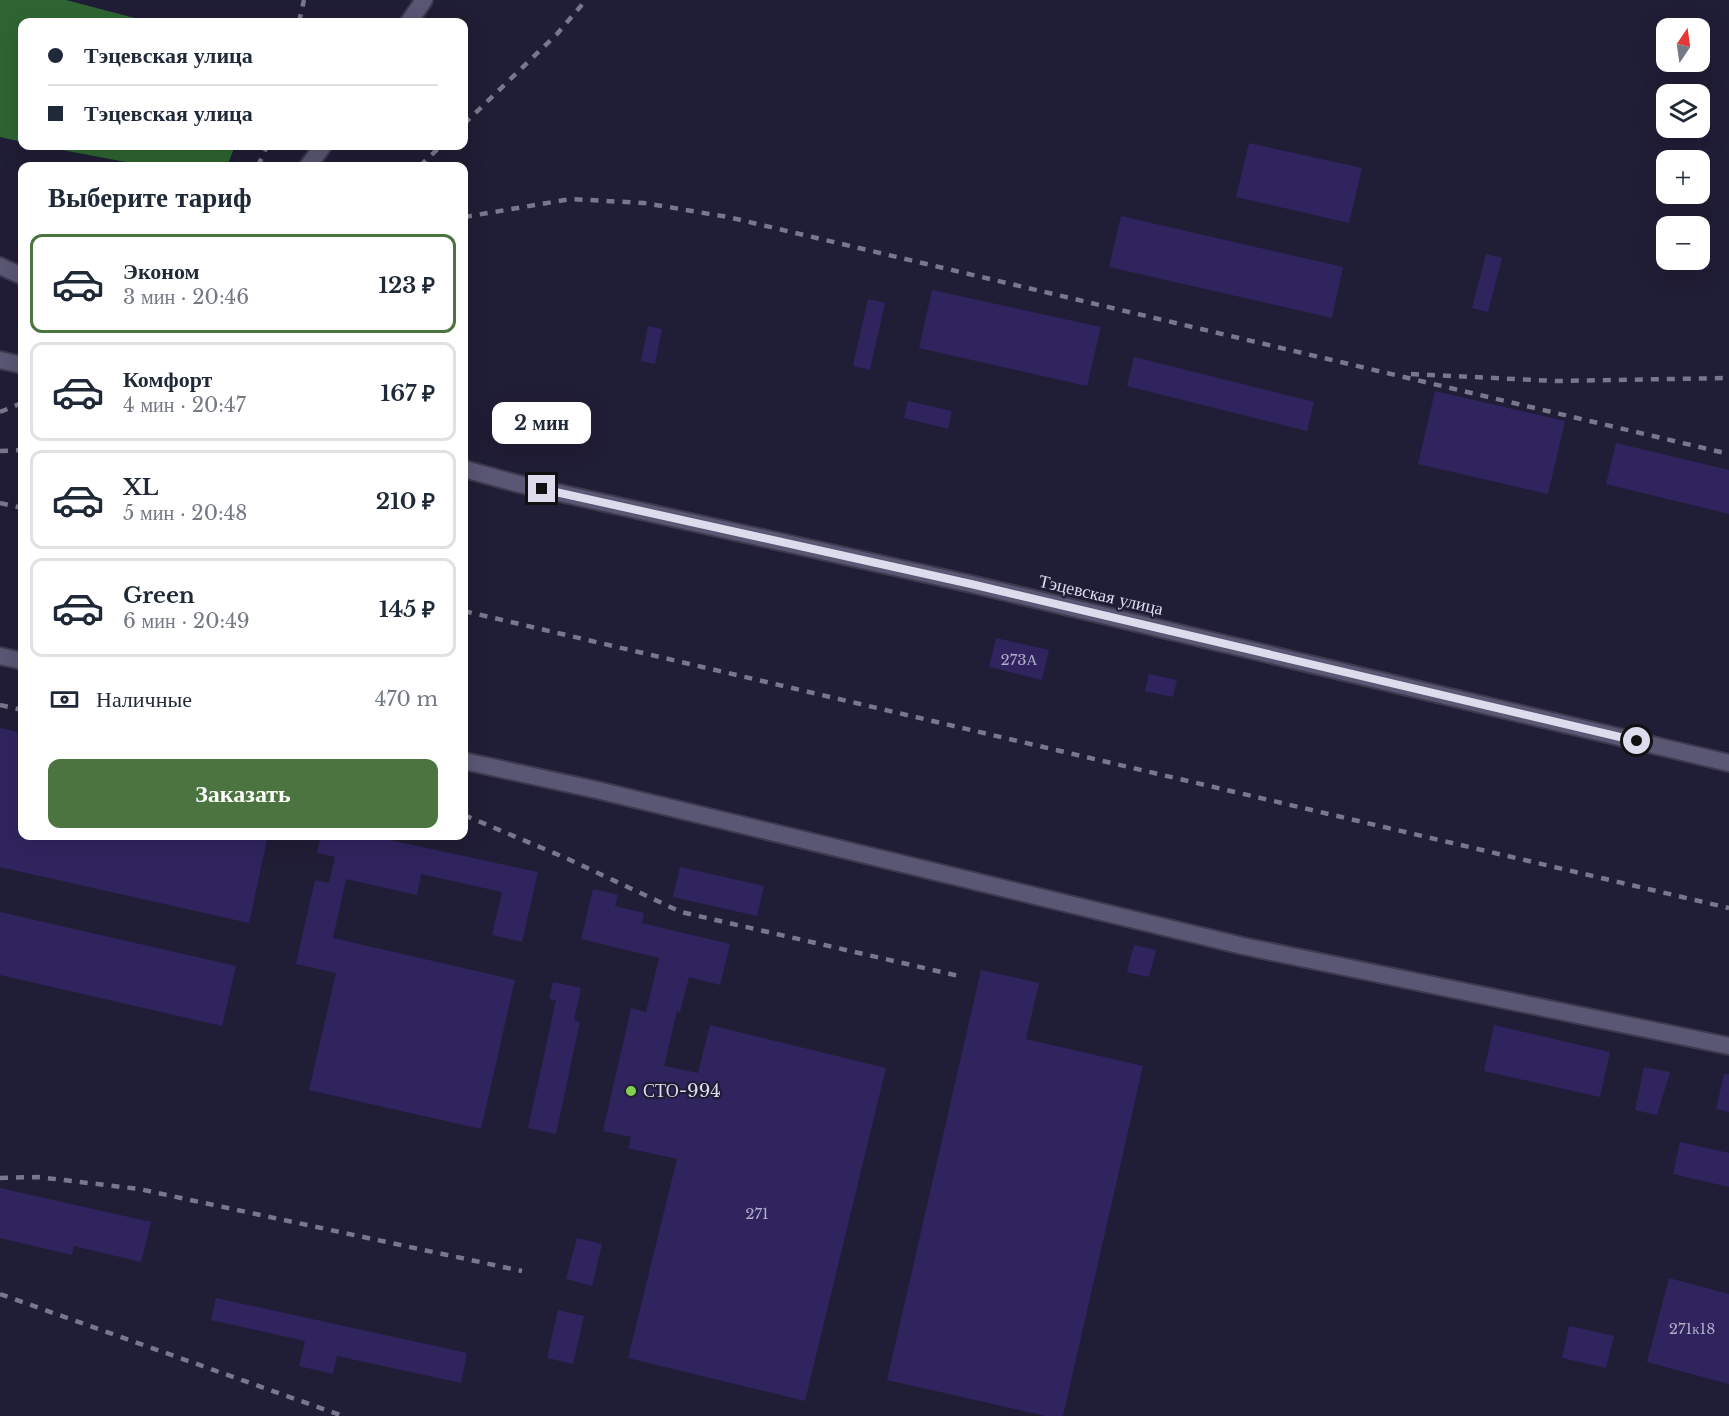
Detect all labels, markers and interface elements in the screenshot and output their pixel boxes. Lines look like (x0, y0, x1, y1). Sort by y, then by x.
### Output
north arrow (1656, 18, 1710, 72)
map controls (1656, 18, 1710, 270)
text: Тэцевская улица (84, 42, 253, 69)
button: layers (1656, 84, 1710, 138)
text: Тэцевская улица (84, 100, 253, 127)
button: + (1656, 150, 1710, 204)
text: Выберите тариф (48, 181, 252, 214)
button: − (1656, 216, 1710, 270)
icon: car (51, 257, 105, 311)
text: Эконом (123, 258, 200, 285)
text: 123 ₽ (378, 272, 435, 299)
text: 3 мин · 20:46 (123, 285, 249, 309)
icon: car (51, 365, 105, 419)
text: Комфорт (123, 366, 212, 393)
text: 167 ₽ (381, 380, 435, 407)
text: 4 мин · 20:47 (123, 393, 246, 417)
callout: 2 мин (492, 402, 592, 444)
text: 2 мин (514, 411, 569, 435)
icon: car (51, 473, 105, 527)
text: XL (123, 474, 158, 501)
route end (528, 475, 555, 502)
text: 210 ₽ (376, 488, 435, 515)
text: 5 мин · 20:48 (123, 501, 247, 525)
street label: Тэцевская улица (1037, 570, 1165, 620)
icon: car (51, 581, 105, 635)
text: Green (123, 582, 195, 609)
text: 145 ₽ (379, 596, 435, 623)
text: 6 мин · 20:49 (123, 609, 250, 633)
house number: 273А (1001, 650, 1038, 669)
icon: cash (48, 683, 81, 716)
text: Наличные (96, 686, 192, 713)
text: 470 m (375, 687, 438, 711)
route start (1623, 727, 1650, 754)
button: Заказать (48, 759, 438, 828)
place label: СТО-994 (643, 1080, 721, 1102)
marker: СТО-994 (624, 1084, 638, 1098)
house number: 271 (745, 1204, 769, 1223)
house number: 271к18 (1669, 1319, 1715, 1338)

